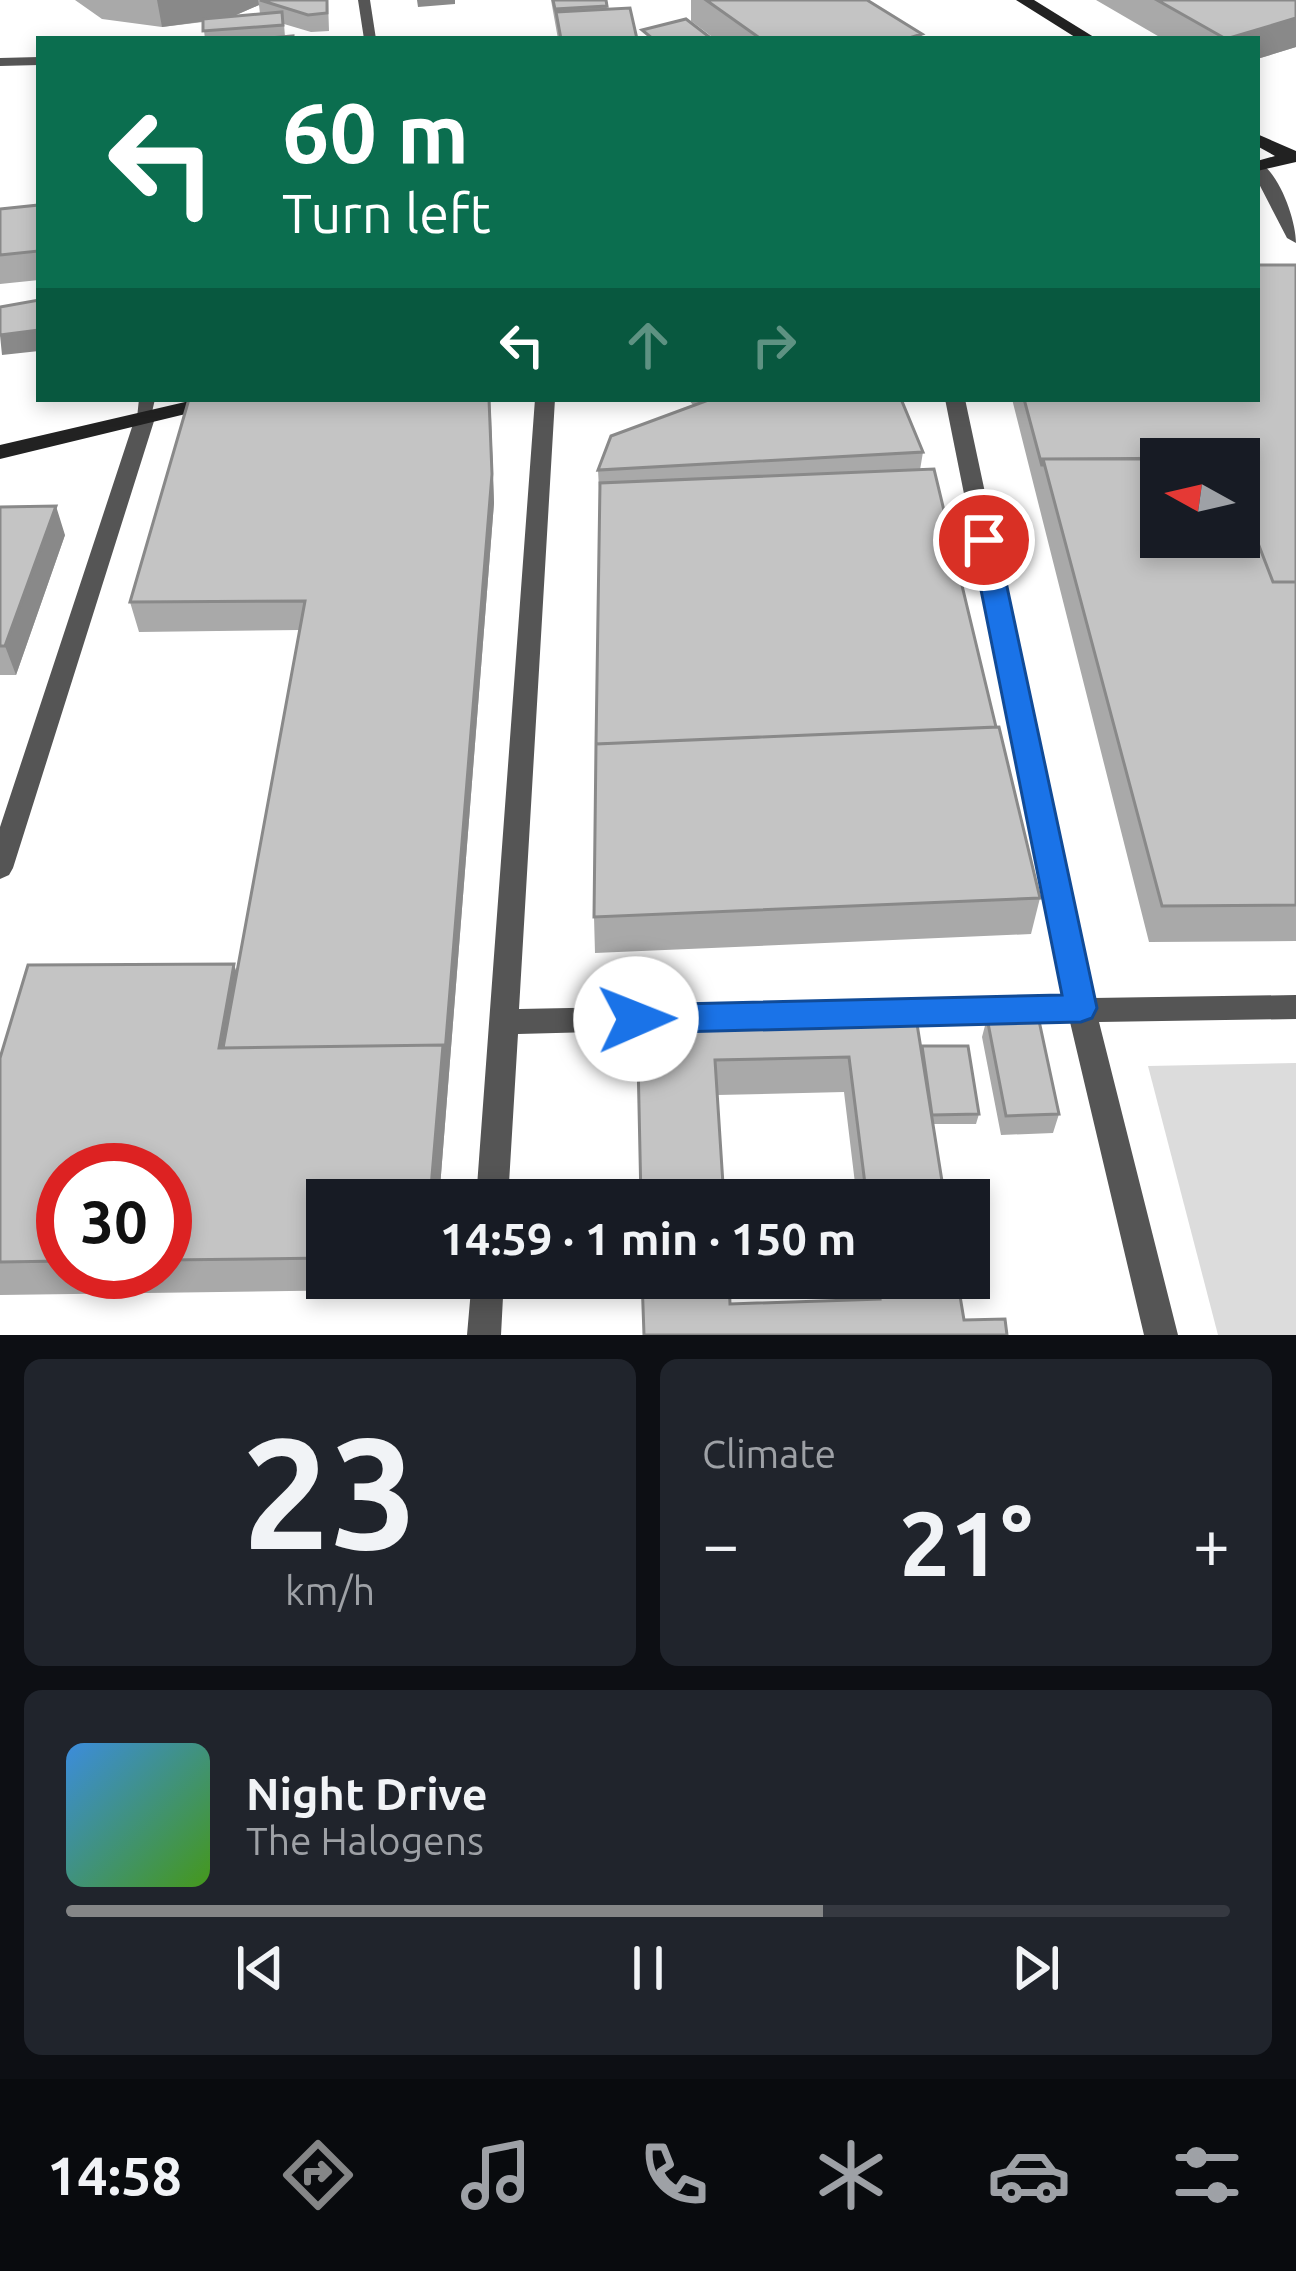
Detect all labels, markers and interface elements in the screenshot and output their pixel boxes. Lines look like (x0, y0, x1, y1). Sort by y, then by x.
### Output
icon: left (84, 84, 240, 240)
text: 60 m (282, 85, 469, 179)
text: Turn left (282, 183, 491, 243)
icon: left (489, 312, 555, 378)
icon: ahead (615, 312, 681, 378)
icon: right (741, 312, 807, 378)
north arrow (1140, 438, 1260, 558)
map controls (1140, 438, 1260, 558)
pin (933, 489, 1035, 591)
icon: arrive (951, 507, 1017, 573)
position arrow (573, 956, 699, 1082)
speed limit sign: 30 (36, 1143, 192, 1299)
text: 14:59 · 1 min · 150 m (440, 1213, 856, 1264)
text: 23 (242, 1404, 418, 1578)
text: Climate (702, 1432, 836, 1475)
text: 21° (899, 1492, 1033, 1593)
text: − (702, 1506, 739, 1580)
text: + (1193, 1506, 1230, 1580)
text: km/h (285, 1569, 375, 1612)
text: Night Drive (246, 1768, 488, 1819)
text: The Halogens (246, 1819, 484, 1862)
icon: previous (227, 1935, 293, 2001)
icon: pause (615, 1935, 681, 2001)
icon: next (1003, 1935, 1069, 2001)
icon: directions (276, 2133, 360, 2217)
icon: music (454, 2133, 538, 2217)
icon: phone (632, 2133, 716, 2217)
icon: climate (809, 2133, 893, 2217)
icon: car (987, 2133, 1071, 2217)
icon: filters (1165, 2133, 1249, 2217)
text: 14:58 (47, 2145, 182, 2205)

